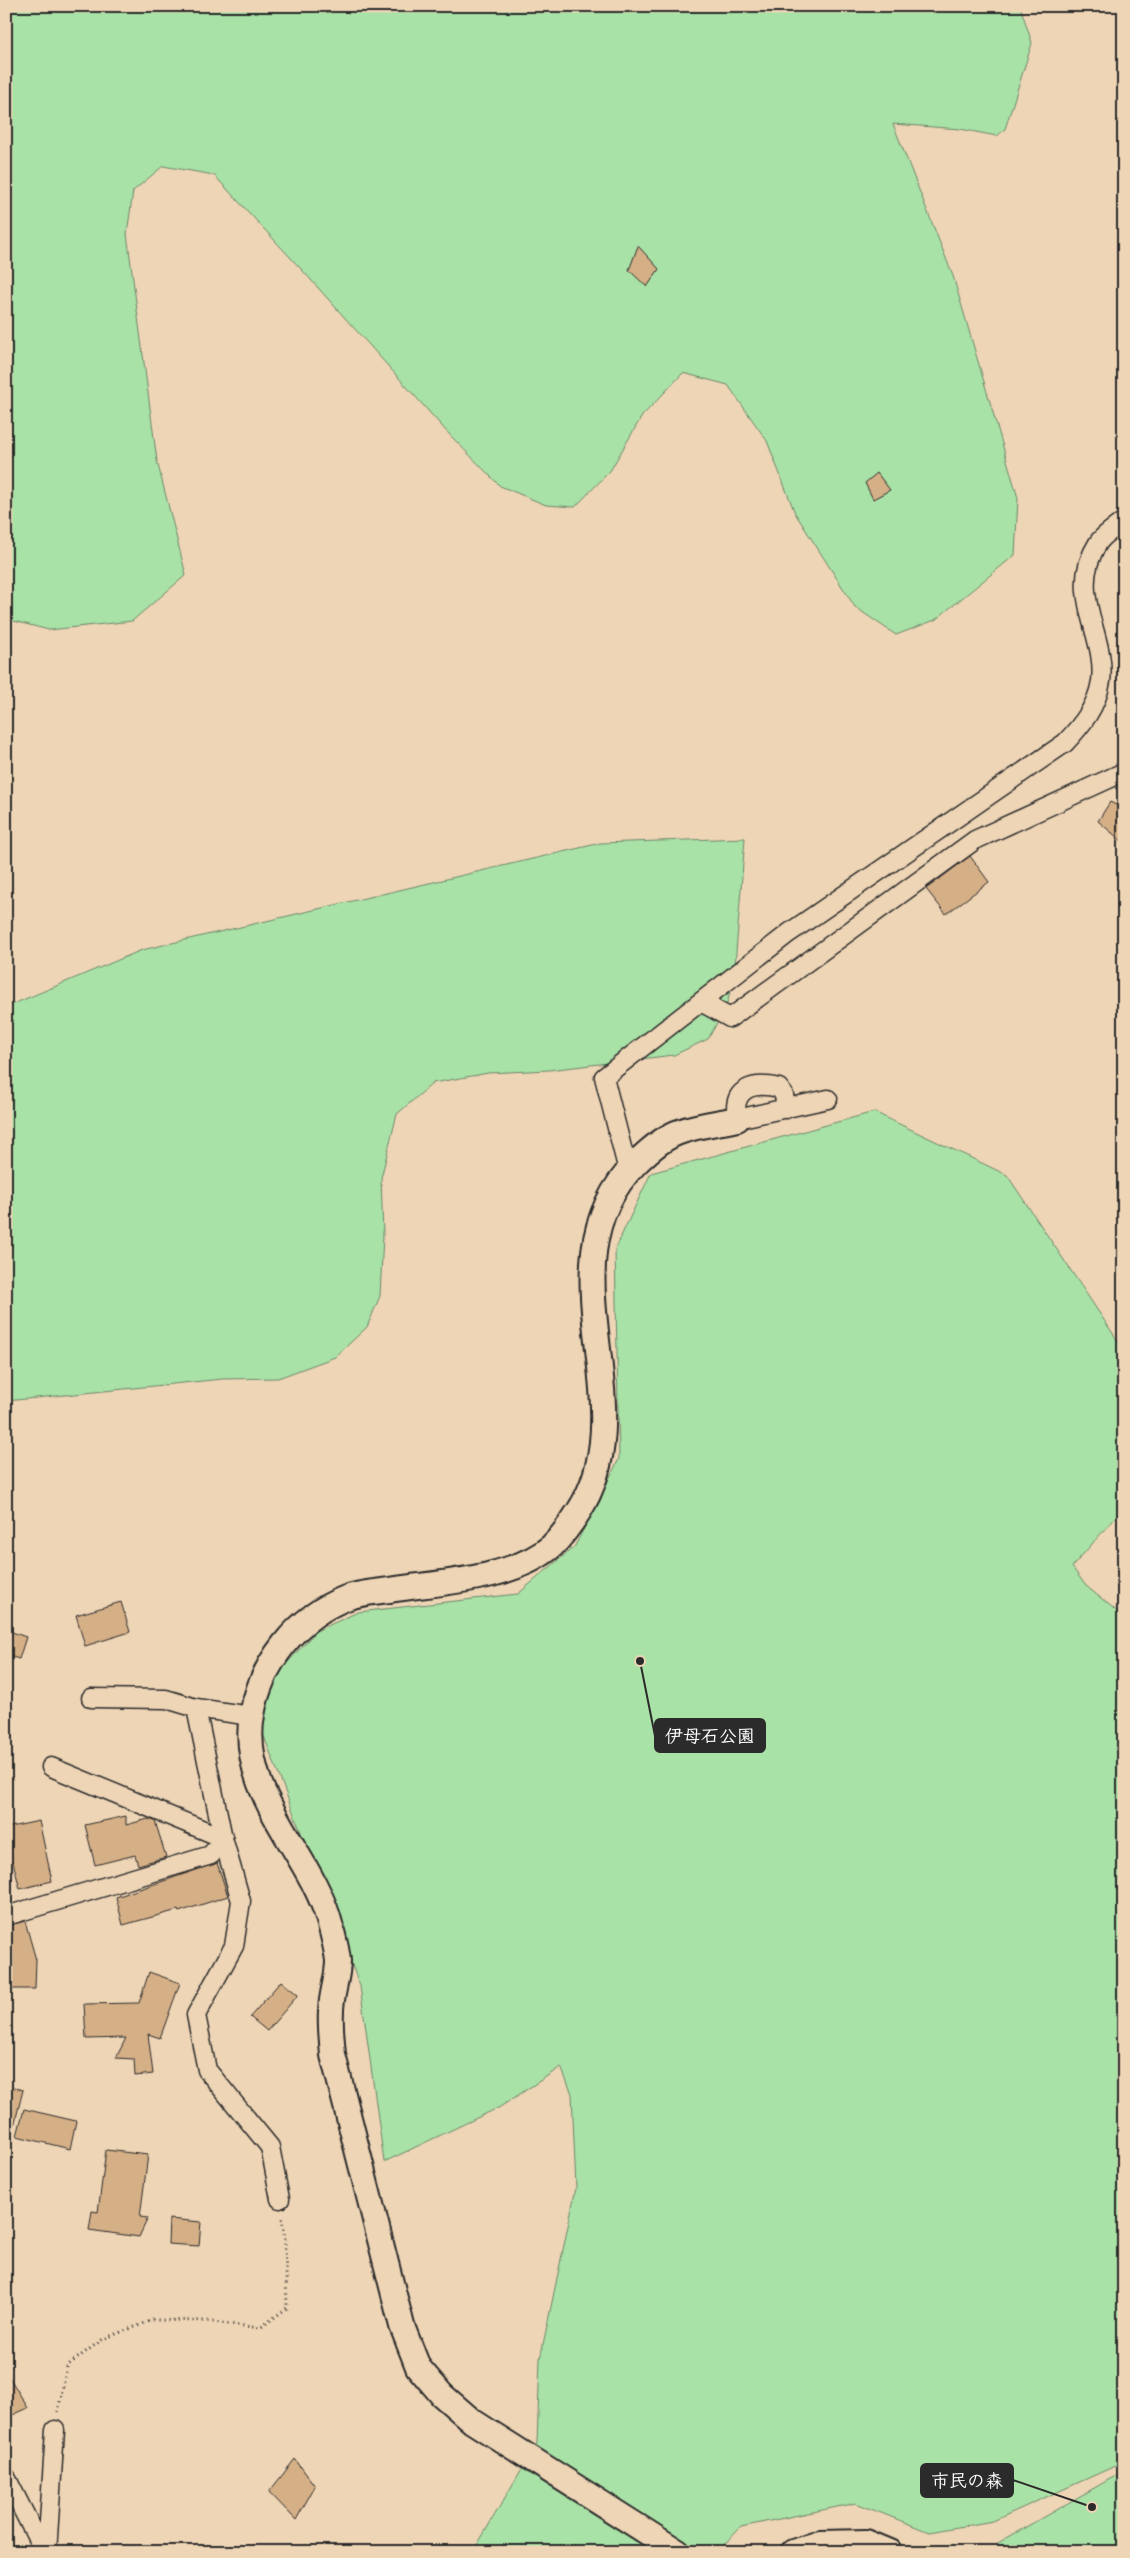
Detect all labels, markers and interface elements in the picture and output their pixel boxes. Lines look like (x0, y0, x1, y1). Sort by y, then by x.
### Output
callout: 伊母石公園 (655, 1719, 765, 1752)
text: 伊母石公園 (665, 1723, 755, 1748)
callout: 市民の森 (921, 2464, 1013, 2497)
text: 市民の森 (931, 2468, 1003, 2493)

